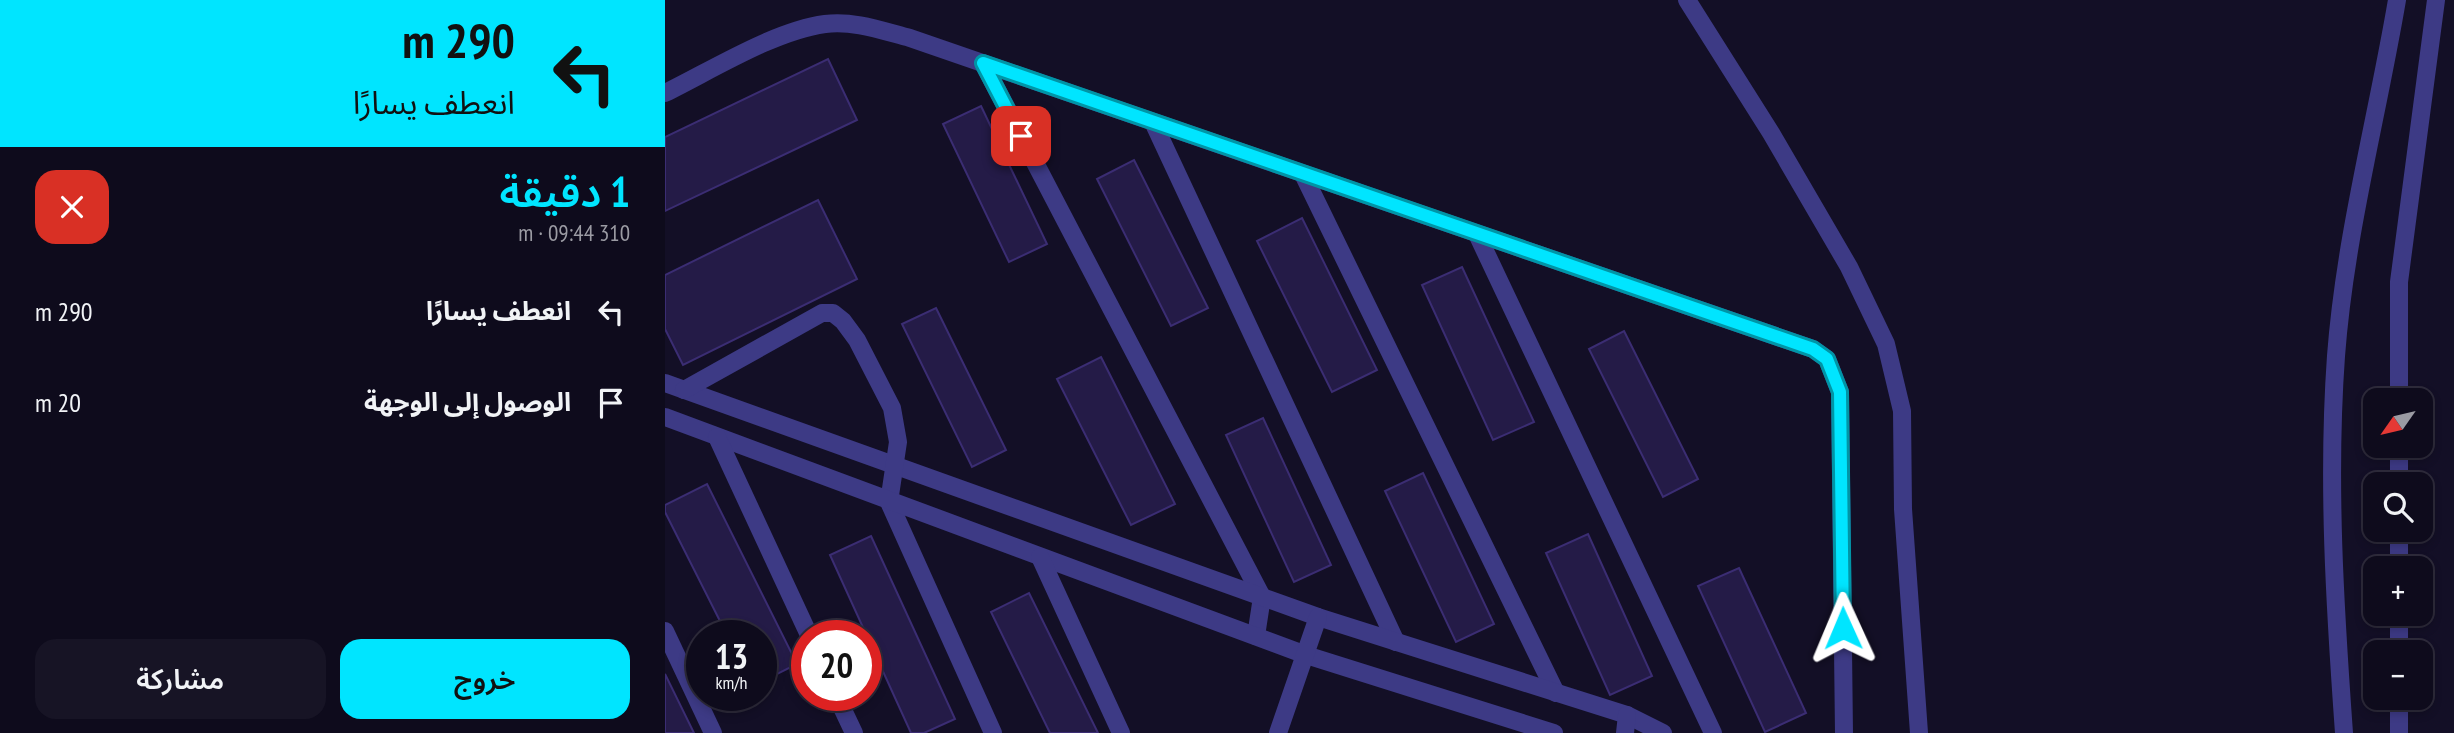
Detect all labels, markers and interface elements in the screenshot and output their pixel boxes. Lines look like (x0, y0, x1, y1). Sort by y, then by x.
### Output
text: 290 m (402, 8, 515, 72)
icon: left (539, 28, 630, 119)
text: انعطف يسارًا (353, 81, 515, 123)
pin (991, 106, 1051, 166)
icon: arrive (1002, 117, 1040, 155)
text: 1 دقيقة (499, 164, 630, 219)
button: close (35, 170, 109, 244)
text: 310 m · 09:44 (518, 218, 630, 247)
icon: left (592, 293, 630, 331)
text: انعطف يسارًا (426, 294, 571, 327)
text: 290 m (35, 295, 93, 328)
icon: arrive (592, 384, 630, 422)
text: الوصول إلى الوجهة (364, 385, 571, 418)
text: 20 m (35, 386, 81, 419)
north arrow (2363, 388, 2433, 458)
map controls (2363, 388, 2433, 710)
button: search (2363, 472, 2433, 542)
button: + (2363, 556, 2433, 626)
position arrow (1806, 591, 1880, 665)
speed limit sign: 20 (791, 620, 882, 711)
text: 13 (715, 633, 748, 679)
button: مشاركة (35, 639, 326, 719)
button: خروج (340, 639, 630, 719)
button: − (2363, 640, 2433, 710)
text: km/h (716, 671, 747, 694)

